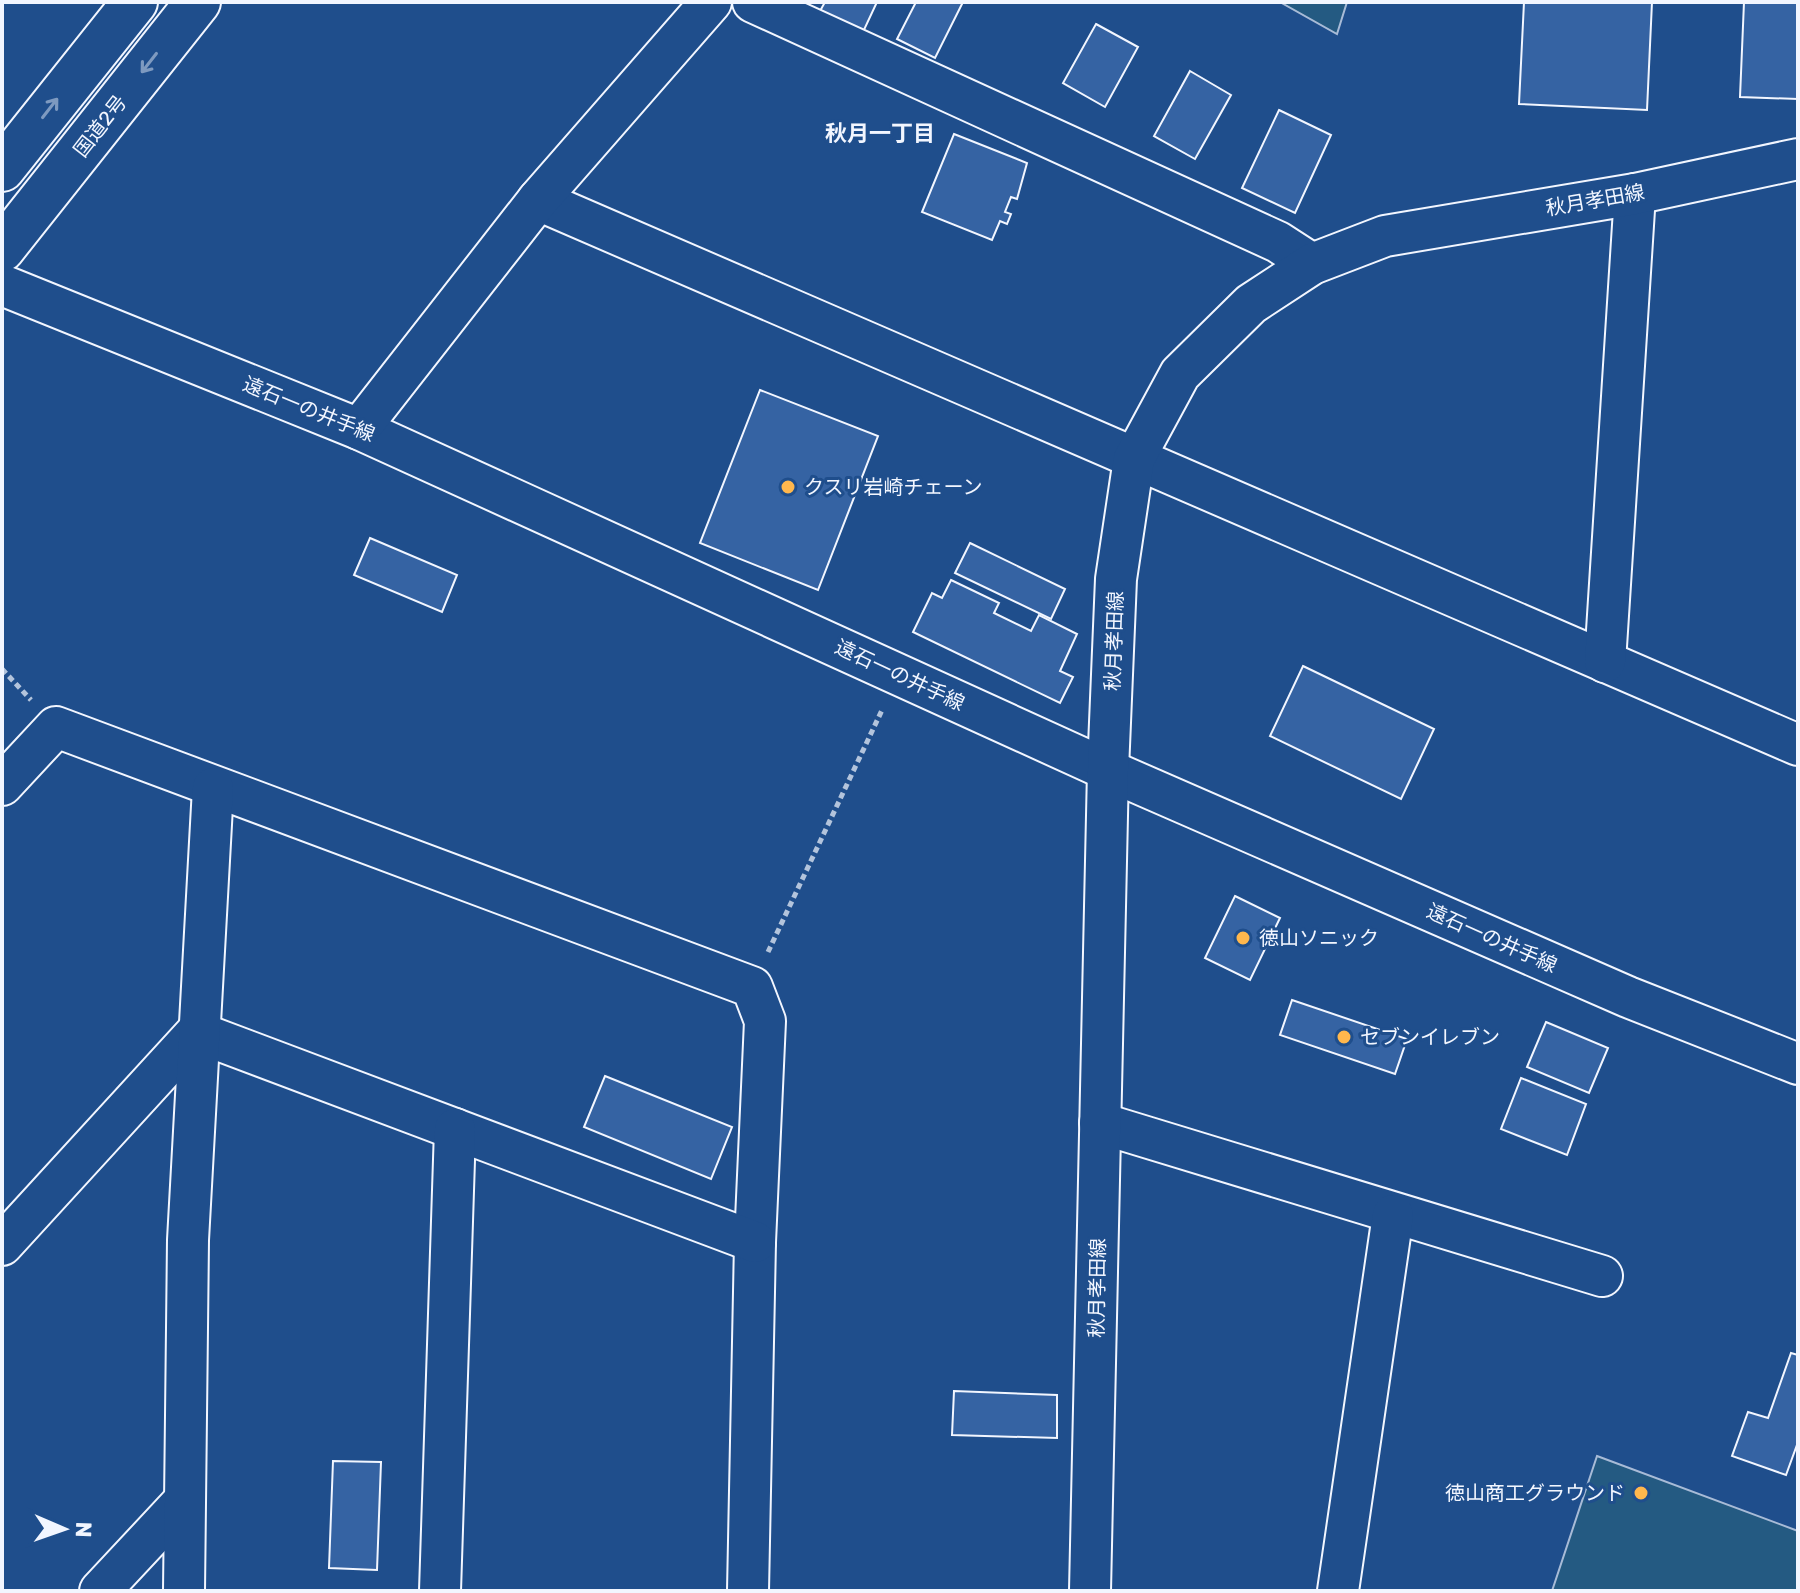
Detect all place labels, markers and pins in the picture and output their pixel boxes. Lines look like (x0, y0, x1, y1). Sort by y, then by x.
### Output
place label: クスリ岩崎チェーン (804, 475, 982, 499)
marker: クスリ岩崎チェーン (779, 478, 797, 496)
place label: 徳山ソニック (1259, 926, 1379, 950)
marker: 徳山ソニック (1234, 929, 1252, 947)
place label: セブンイレブン (1360, 1025, 1500, 1049)
marker: セブンイレブン (1335, 1028, 1353, 1046)
place label: 徳山商工グラウンド (1445, 1481, 1625, 1505)
marker: 徳山商工グラウンド (1632, 1484, 1650, 1502)

